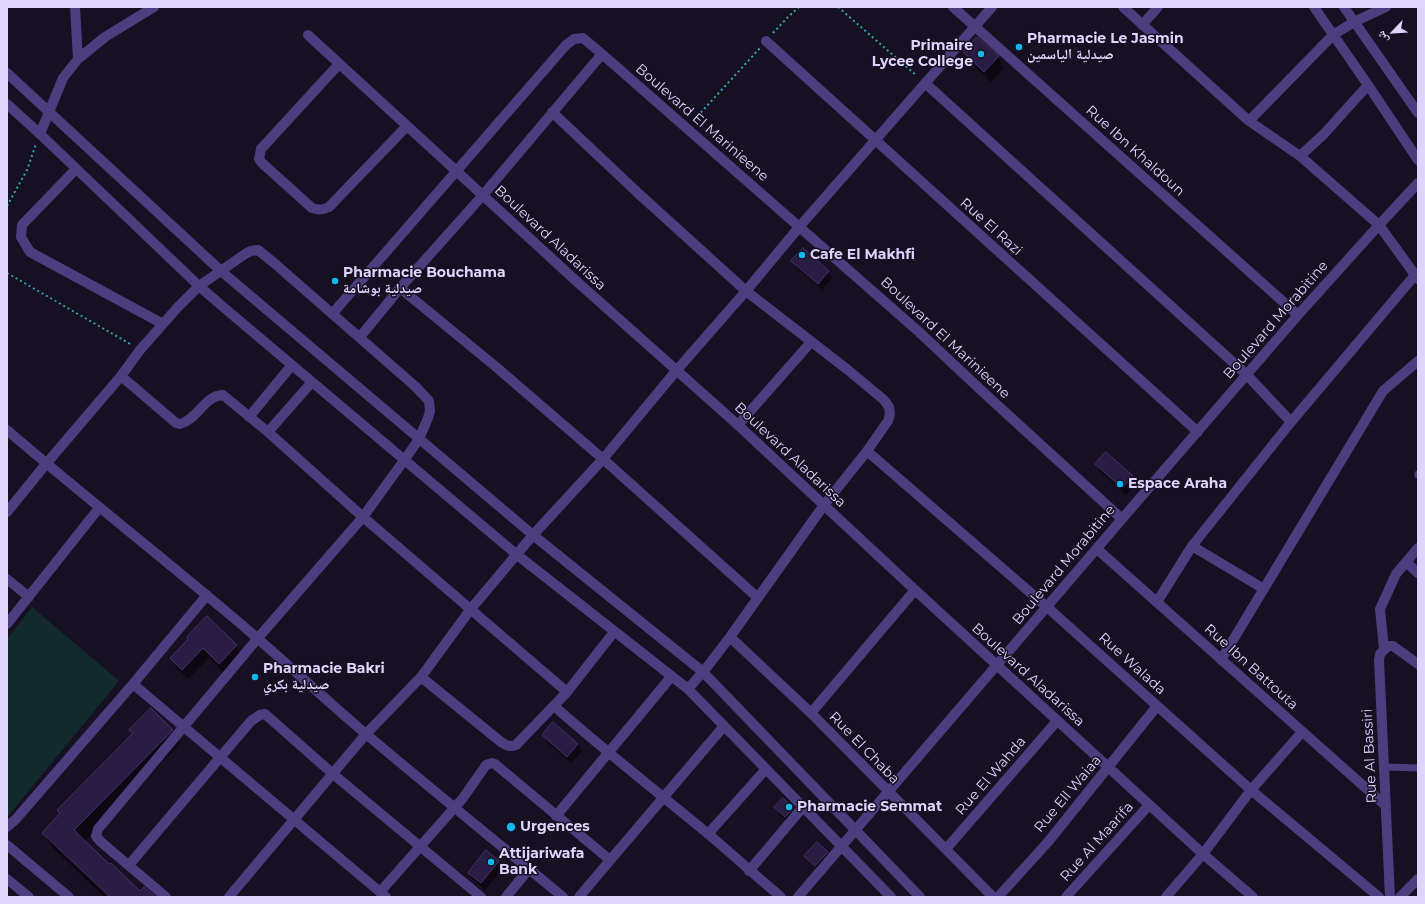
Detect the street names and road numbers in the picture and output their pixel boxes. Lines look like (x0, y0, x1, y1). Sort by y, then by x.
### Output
street label: Boulevard El Marinieene (632, 61, 772, 185)
street label: Rue Ibn Khaldoun (1082, 102, 1188, 200)
street label: Boulevard Aladarissa (491, 182, 609, 294)
street label: Rue El Razi (957, 195, 1025, 259)
street label: Boulevard Morabitine (1220, 258, 1332, 382)
street label: Boulevard El Marinieene (877, 274, 1013, 402)
street label: Boulevard Aladarissa (731, 399, 849, 511)
street label: Boulevard Morabitine (1009, 502, 1119, 628)
street label: Boulevard Aladarissa (968, 620, 1088, 730)
street label: Rue Ibn Battouta (1201, 621, 1301, 713)
street label: Rue Walada (1095, 629, 1169, 699)
street label: Rue El Chaba (825, 708, 903, 788)
street label: Rue Al Bassiri (1359, 708, 1381, 804)
street label: Rue El Wahda (952, 733, 1030, 819)
street label: Rue Ell Waiaa (1031, 752, 1105, 836)
street label: Rue Al Maarifa (1057, 799, 1137, 885)

